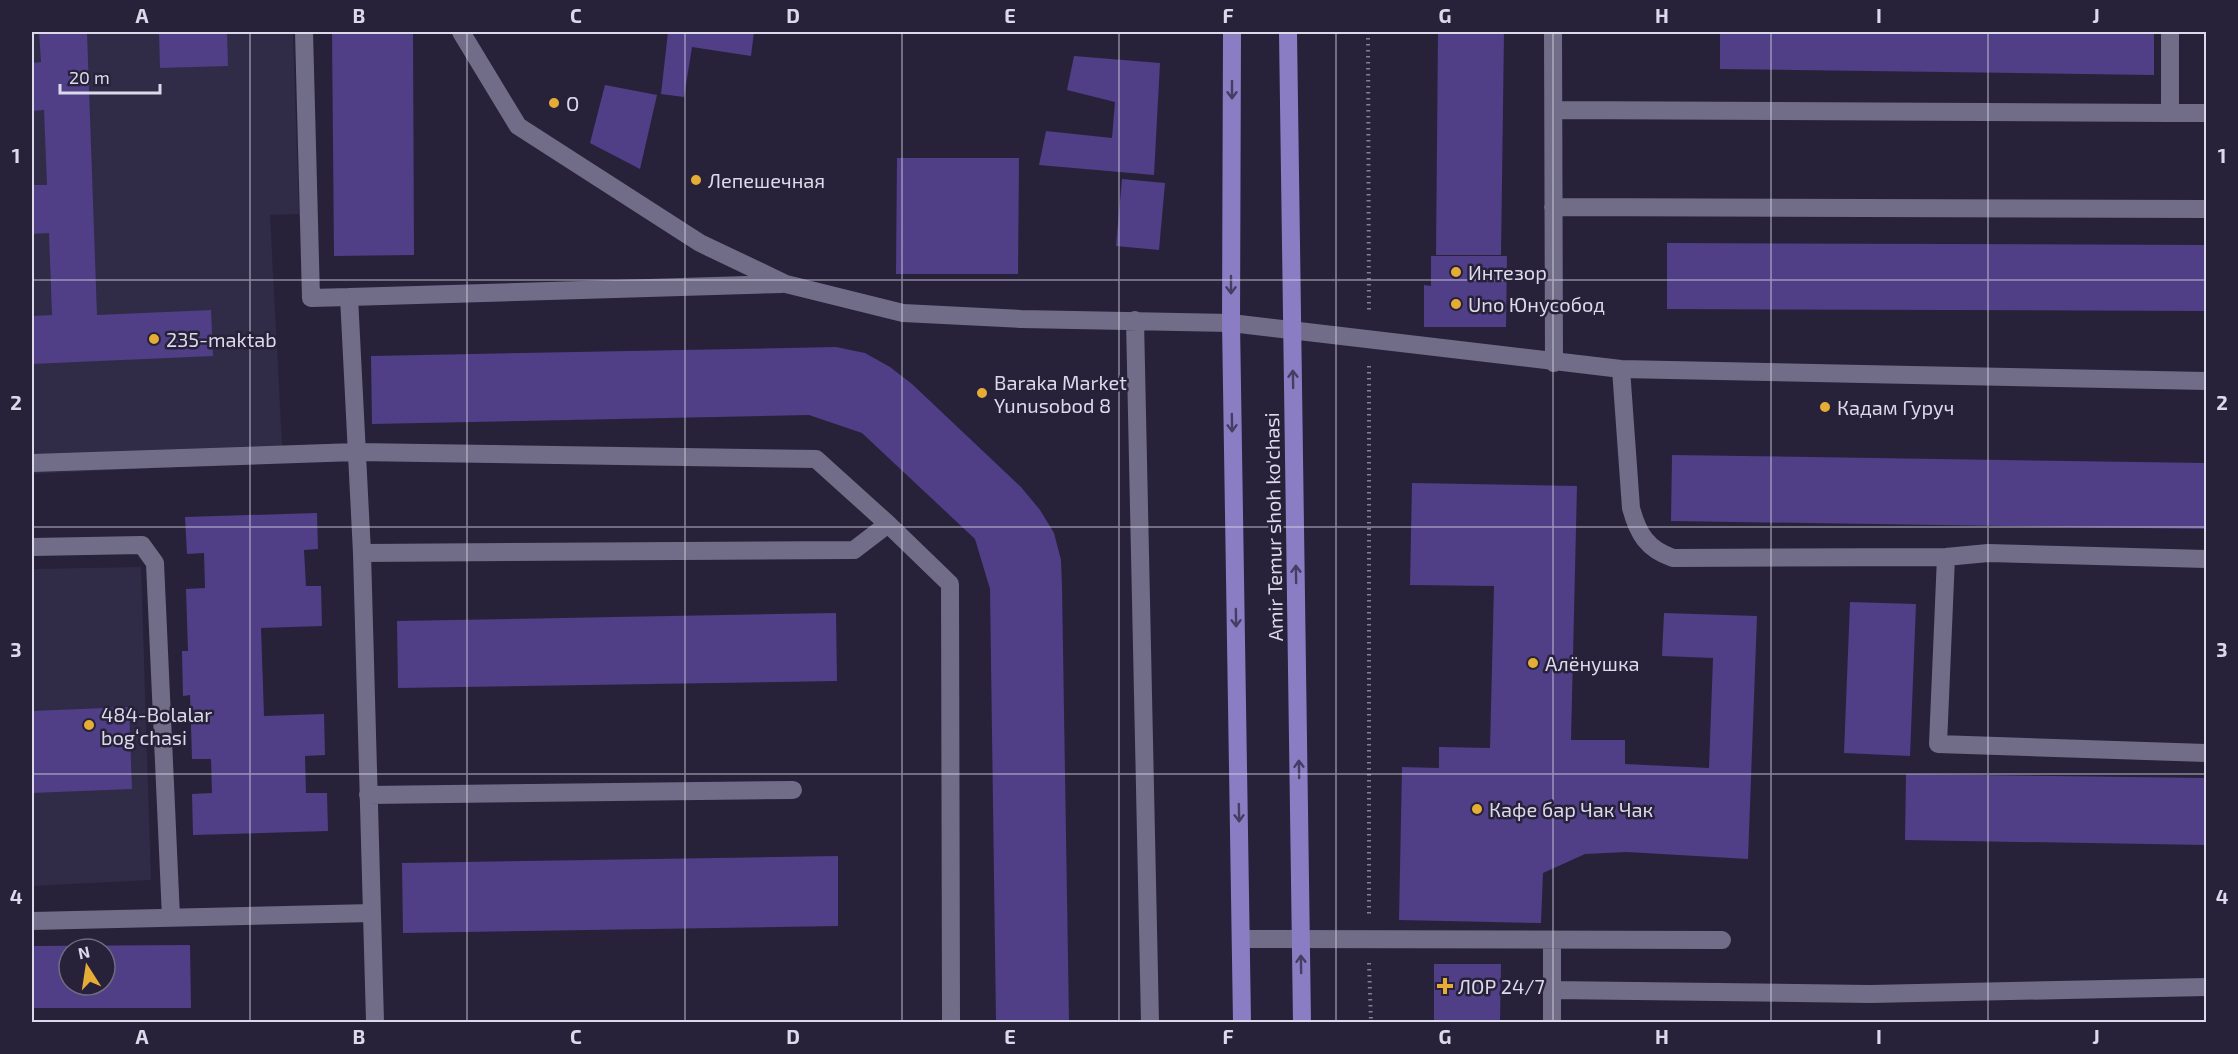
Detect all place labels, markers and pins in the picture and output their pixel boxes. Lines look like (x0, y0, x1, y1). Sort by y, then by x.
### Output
place label: О (566, 91, 579, 115)
marker: О (547, 96, 561, 110)
place label: Лепешечная (708, 168, 825, 192)
marker: Лепешечная (689, 173, 703, 187)
place label: Интезор (1468, 260, 1547, 284)
marker: Интезор (1449, 265, 1463, 279)
place label: Uno Юнусобод (1468, 292, 1605, 317)
marker: Uno Юнусобод (1449, 297, 1463, 311)
place label: 235-maktab (166, 327, 277, 351)
marker: 235-maktab (147, 332, 161, 346)
place label: Baraka Market Yunusobod 8 (994, 370, 1127, 417)
marker: Baraka Market Yunusobod 8 (975, 386, 989, 400)
place label: Кадам Гуруч (1837, 395, 1954, 420)
marker: Кадам Гуруч (1818, 400, 1832, 414)
place label: Алёнушка (1545, 651, 1640, 676)
marker: Алёнушка (1526, 656, 1540, 670)
place label: 484-Bolalar bogʻchasi (101, 702, 212, 749)
marker: 484-Bolalar bogʻchasi (82, 718, 96, 732)
place label: Кафе бар Чак Чак (1489, 797, 1654, 821)
marker: Кафе бар Чак Чак (1470, 802, 1484, 816)
place label: ЛОР 24/7 (1458, 974, 1545, 998)
marker: ЛОР 24/7 (1436, 977, 1454, 995)

